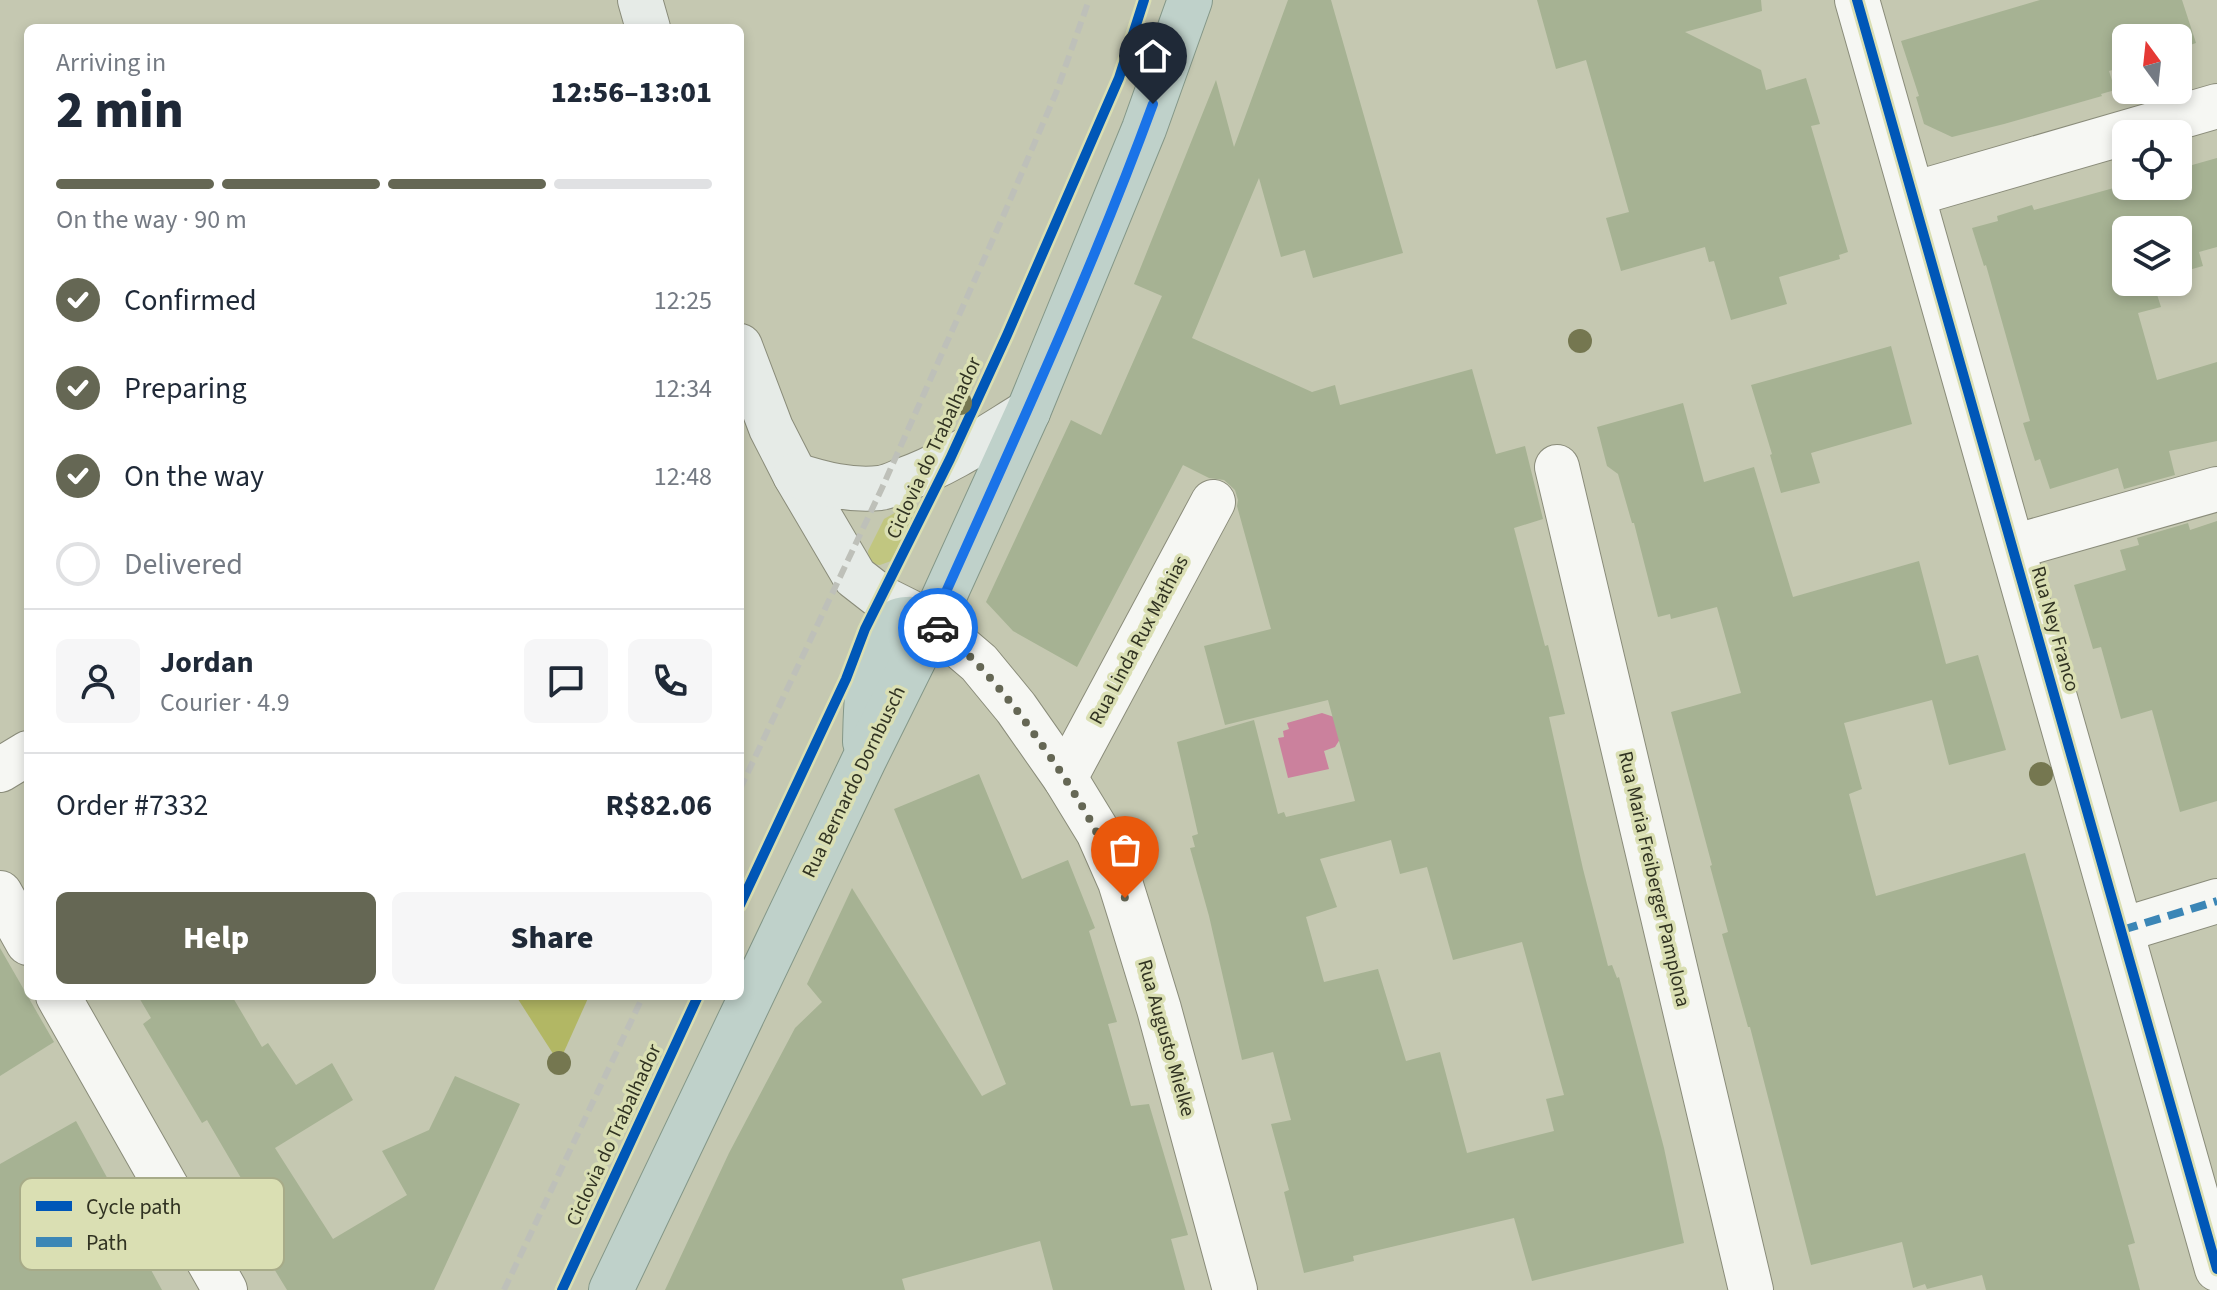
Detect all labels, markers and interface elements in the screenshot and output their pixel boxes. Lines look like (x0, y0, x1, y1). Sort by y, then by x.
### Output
pin (1119, 22, 1187, 104)
north arrow (2112, 24, 2192, 104)
map controls (2112, 24, 2192, 296)
icon: home (1131, 34, 1175, 78)
text: Arriving in (56, 44, 166, 81)
text: 12:56–13:01 (551, 71, 712, 114)
text: 2 min (56, 74, 184, 148)
button: locate (2112, 120, 2192, 200)
text: On the way · 90 m (56, 201, 247, 238)
button: layers (2112, 216, 2192, 296)
icon: check (56, 278, 100, 322)
text: Confirmed (124, 279, 257, 322)
text: 12:25 (654, 282, 712, 319)
street label: Ciclovia do Trabalhador (880, 352, 988, 544)
icon: check (56, 366, 100, 410)
text: Preparing (124, 367, 247, 410)
text: 12:34 (654, 370, 712, 407)
icon: check (56, 454, 100, 498)
text: On the way (124, 455, 264, 498)
text: 12:48 (654, 458, 712, 495)
text: Delivered (124, 543, 243, 586)
street label: Rua Linda Rux Mathias (1083, 551, 1195, 729)
street label: Rua Ney Franco (2024, 563, 2086, 695)
courier (898, 588, 978, 668)
icon: car (916, 606, 960, 650)
button: person (56, 639, 140, 723)
button: chat (524, 639, 608, 723)
button: phone (628, 639, 712, 723)
text: Jordan (160, 641, 254, 684)
street label: Rua Bernardo Dornbusch (795, 681, 913, 883)
text: Courier · 4.9 (160, 684, 290, 721)
street label: Rua Maria Freiberger Pamplona (1611, 748, 1697, 1010)
text: Order #7332 (56, 784, 209, 827)
text: R$82.06 (605, 784, 712, 827)
pin (1091, 816, 1159, 898)
icon: bag (1103, 828, 1147, 872)
button: Help (56, 892, 376, 984)
button: Share (392, 892, 712, 984)
street label: Rua Augusto Mielke (1130, 956, 1202, 1120)
street label: Ciclovia do Trabalhador (560, 1039, 668, 1231)
legend (20, 1178, 284, 1270)
text: Cycle path (86, 1191, 182, 1223)
text: Path (86, 1227, 128, 1259)

